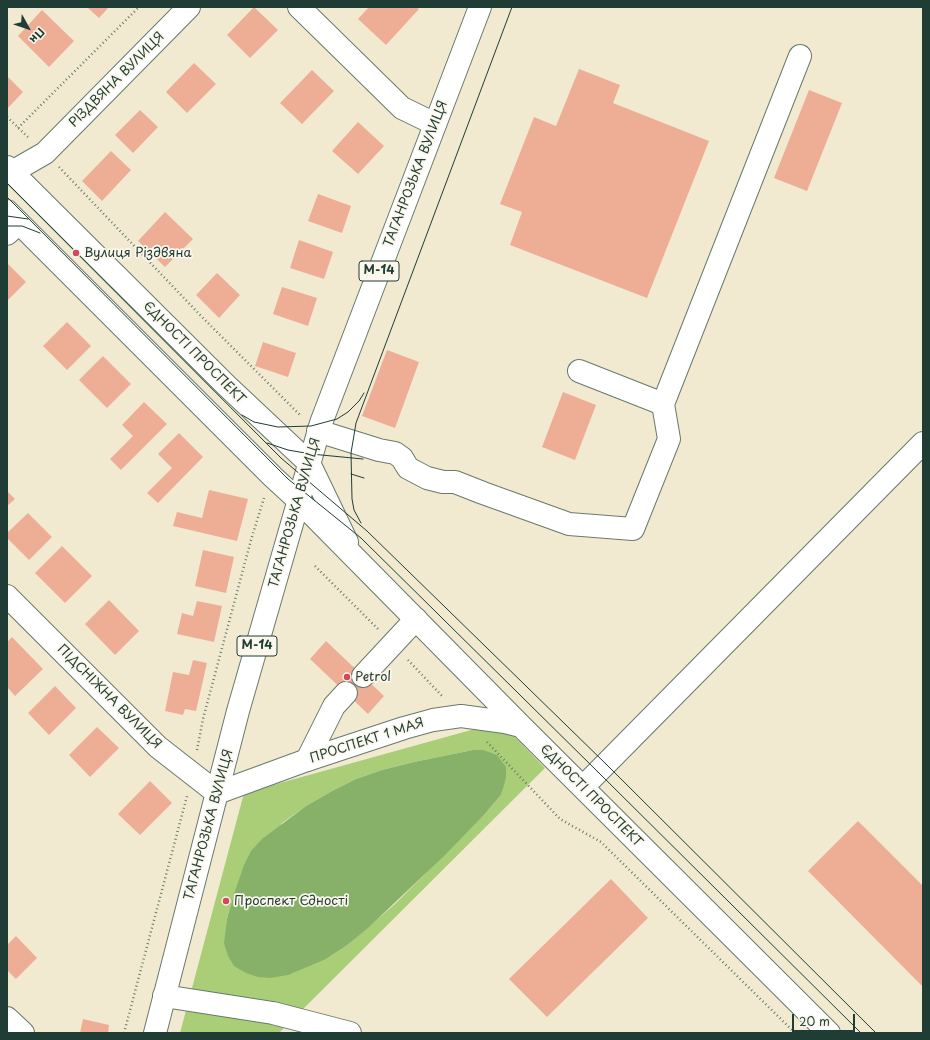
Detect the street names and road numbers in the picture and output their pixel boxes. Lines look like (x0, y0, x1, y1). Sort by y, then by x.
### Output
street label: РІЗДВЯНА ВУЛИЦЯ (66, 29, 168, 131)
street label: ТАГАНРОЗЬКА ВУЛИЦЯ (381, 98, 451, 250)
road number: М-14 (359, 261, 399, 281)
street label: ЄДНОСТІ ПРОСПЕКТ (139, 298, 249, 408)
street label: ТАГАНРОЗЬКА ВУЛИЦЯ (266, 436, 324, 590)
road number: М-14 (237, 636, 277, 656)
street label: ПІДСНІЖНА ВУЛИЦЯ (54, 642, 164, 752)
street label: ПРОСПЕКТ 1 МАЯ (308, 715, 426, 767)
street label: ЄДНОСТІ ПРОСПЕКТ (536, 741, 646, 851)
street label: ТАГАНРОЗЬКА ВУЛИЦЯ (181, 748, 237, 902)

